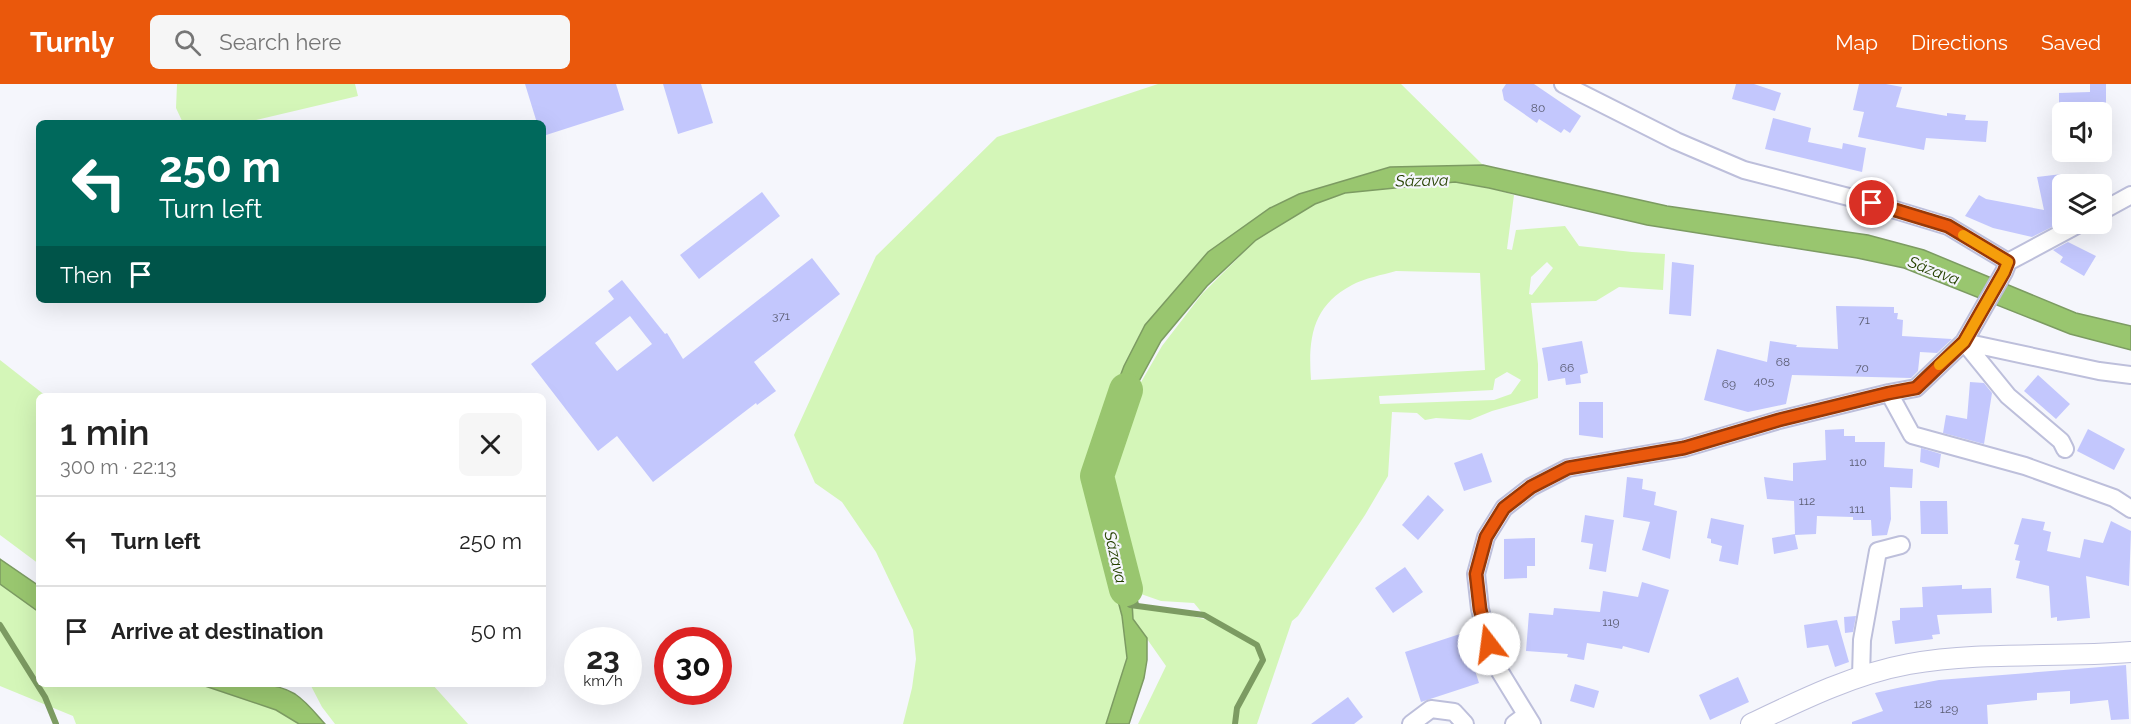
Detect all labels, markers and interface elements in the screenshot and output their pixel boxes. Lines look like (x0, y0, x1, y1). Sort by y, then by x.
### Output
search box (150, 15, 570, 69)
text: Turnly (30, 26, 114, 59)
icon: search (171, 26, 204, 59)
text: Search here (219, 29, 341, 55)
text: Map (1835, 30, 1878, 55)
text: Directions (1911, 30, 2008, 55)
text: Saved (2041, 30, 2101, 55)
house number: 80 (1531, 101, 1545, 115)
map controls (2052, 102, 2112, 234)
button: sound (2052, 102, 2112, 162)
text: 250 m (159, 143, 281, 192)
icon: left (60, 144, 138, 222)
water label: Sázava (1394, 171, 1449, 190)
button: layers (2052, 174, 2112, 234)
pin (1846, 177, 1897, 228)
icon: arrive (1855, 186, 1888, 219)
text: Turn left (159, 193, 262, 224)
water label: Sázava (1905, 252, 1962, 289)
icon: arrive (124, 258, 157, 291)
text: Then (60, 262, 112, 288)
house number: 371 (772, 309, 790, 323)
house number: 71 (1858, 313, 1870, 327)
house number: 68 (1776, 355, 1790, 369)
house number: 66 (1560, 361, 1574, 375)
house number: 70 (1855, 361, 1869, 375)
house number: 405 (1754, 374, 1775, 388)
house number: 69 (1722, 377, 1736, 391)
text: 1 min (60, 411, 149, 453)
button: close (459, 413, 522, 476)
text: 300 m · 22:13 (60, 455, 176, 479)
house number: 110 (1849, 455, 1867, 469)
house number: 112 (1799, 494, 1815, 508)
house number: 111 (1849, 502, 1865, 516)
icon: left (60, 525, 93, 558)
text: Turn left (111, 528, 201, 554)
text: 250 m (459, 528, 522, 554)
water label: Sázava (1100, 528, 1131, 586)
position arrow (1457, 612, 1521, 676)
icon: arrive (60, 615, 93, 648)
house number: 119 (1602, 615, 1620, 629)
text: Arrive at destination (111, 618, 324, 644)
text: 50 m (471, 618, 522, 644)
speed limit sign: 30 (654, 627, 732, 705)
text: 23 (586, 641, 620, 676)
text: km/h (583, 672, 623, 690)
house number: 128 (1914, 697, 1932, 711)
house number: 129 (1940, 702, 1958, 716)

